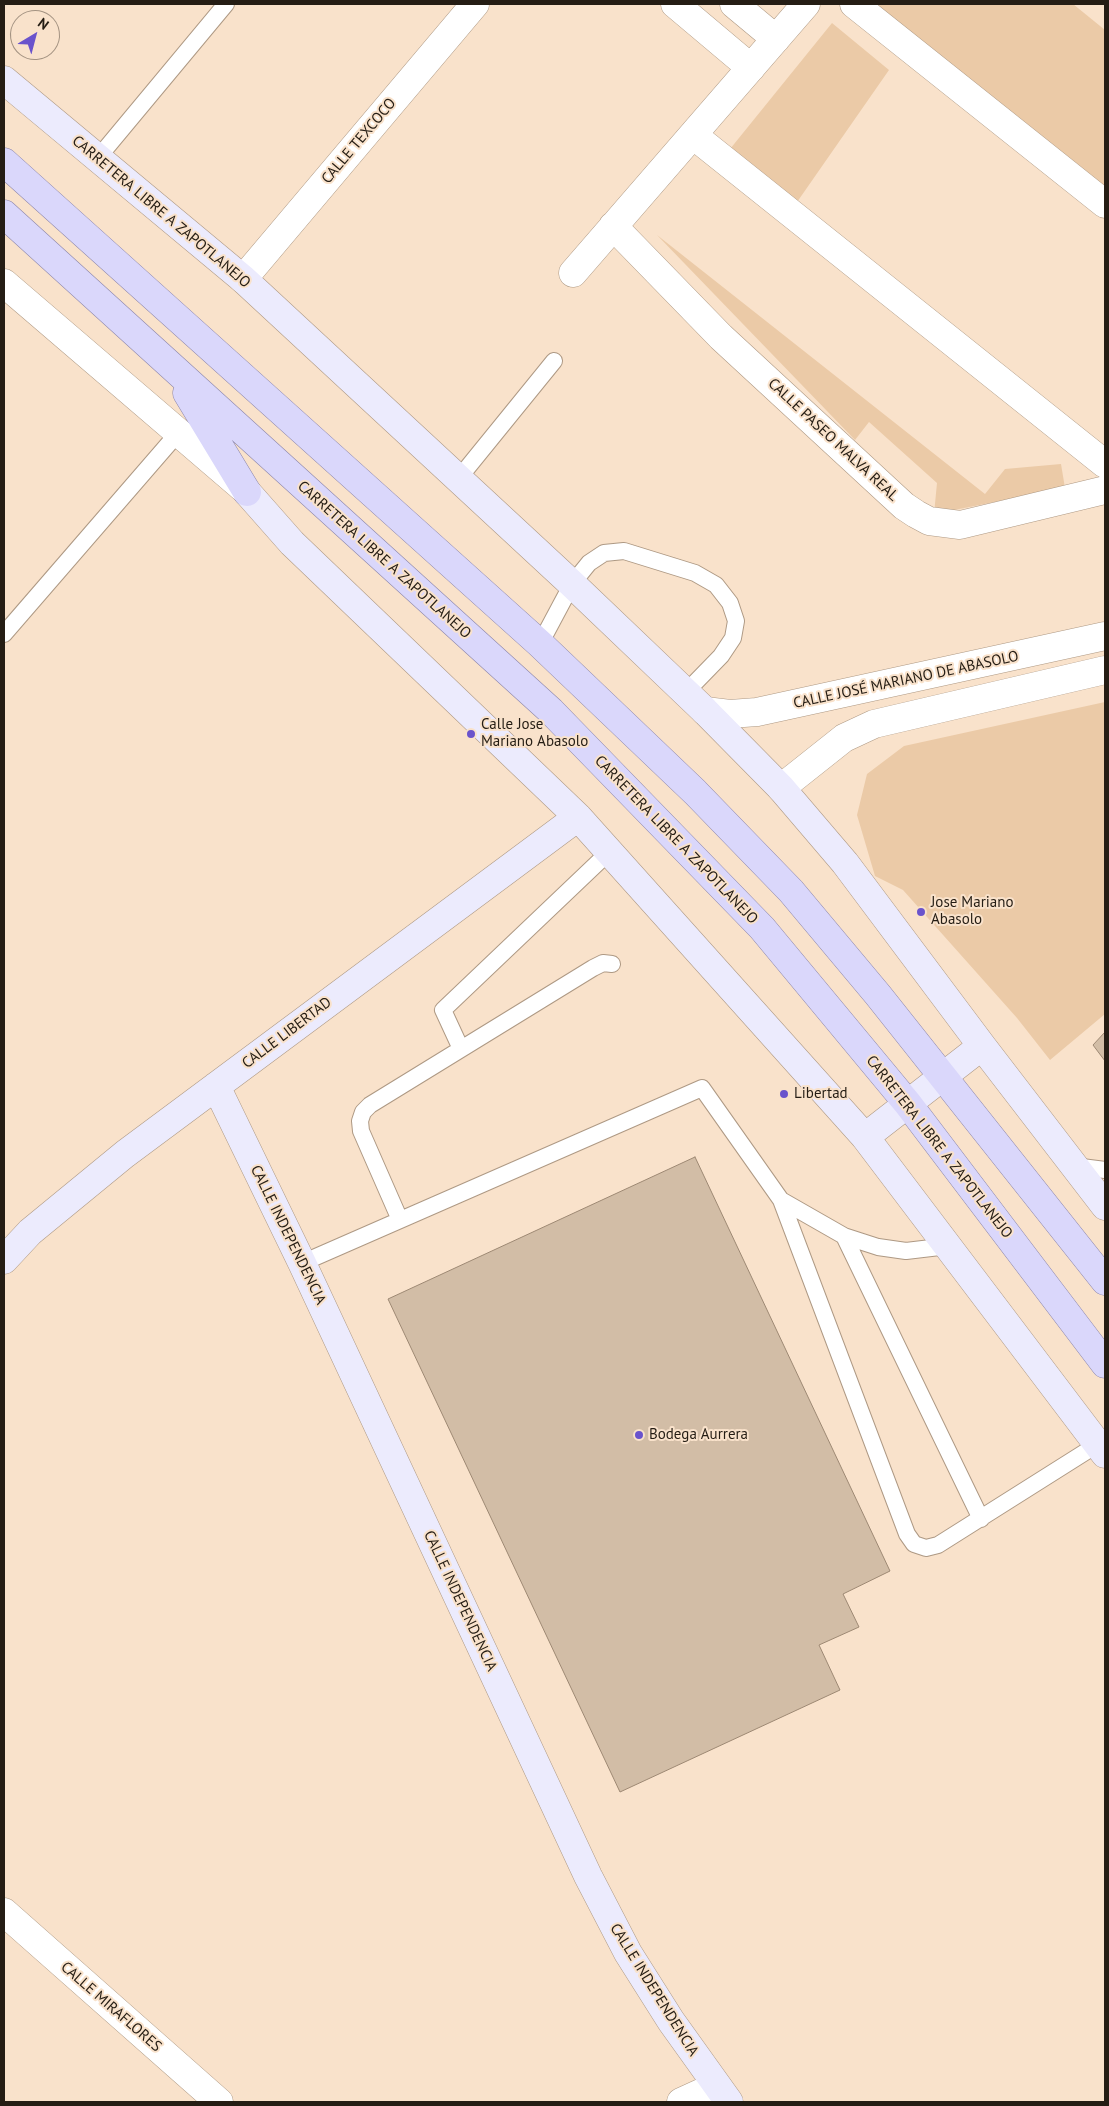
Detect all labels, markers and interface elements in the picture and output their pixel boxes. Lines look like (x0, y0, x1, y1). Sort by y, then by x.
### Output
north arrow (10, 10, 60, 60)
text: N (34, 14, 53, 34)
street label: CALLE TEXCOCO (318, 95, 400, 187)
street label: CARRETERA LIBRE A ZAPOTLANEJO (68, 132, 254, 292)
street label: CALLE PASEO MALVA REAL (764, 375, 902, 505)
street label: CARRETERA LIBRE A ZAPOTLANEJO (294, 477, 474, 643)
street label: CALLE JOSÉ MARIANO DE ABASOLO (792, 647, 1020, 713)
place label: Calle Jose Mariano Abasolo (481, 716, 588, 751)
marker: Calle Jose Mariano Abasolo (465, 728, 477, 740)
street label: CARRETERA LIBRE A ZAPOTLANEJO (591, 752, 761, 928)
place label: Jose Mariano Abasolo (931, 894, 1013, 929)
marker: Jose Mariano Abasolo (915, 906, 927, 918)
street label: CALLE LIBERTAD (239, 994, 335, 1072)
street label: CARRETERA LIBRE A ZAPOTLANEJO (862, 1052, 1016, 1242)
place label: Libertad (794, 1085, 848, 1103)
marker: Libertad (778, 1088, 790, 1100)
street label: CALLE INDEPENDENCIA (246, 1162, 330, 1308)
place label: Bodega Aurrera (649, 1426, 748, 1444)
marker: Bodega Aurrera (633, 1429, 645, 1441)
street label: CALLE INDEPENDENCIA (420, 1528, 500, 1674)
street label: CALLE INDEPENDENCIA (606, 1920, 702, 2060)
street label: CALLE MIRAFLORES (57, 1958, 165, 2056)

